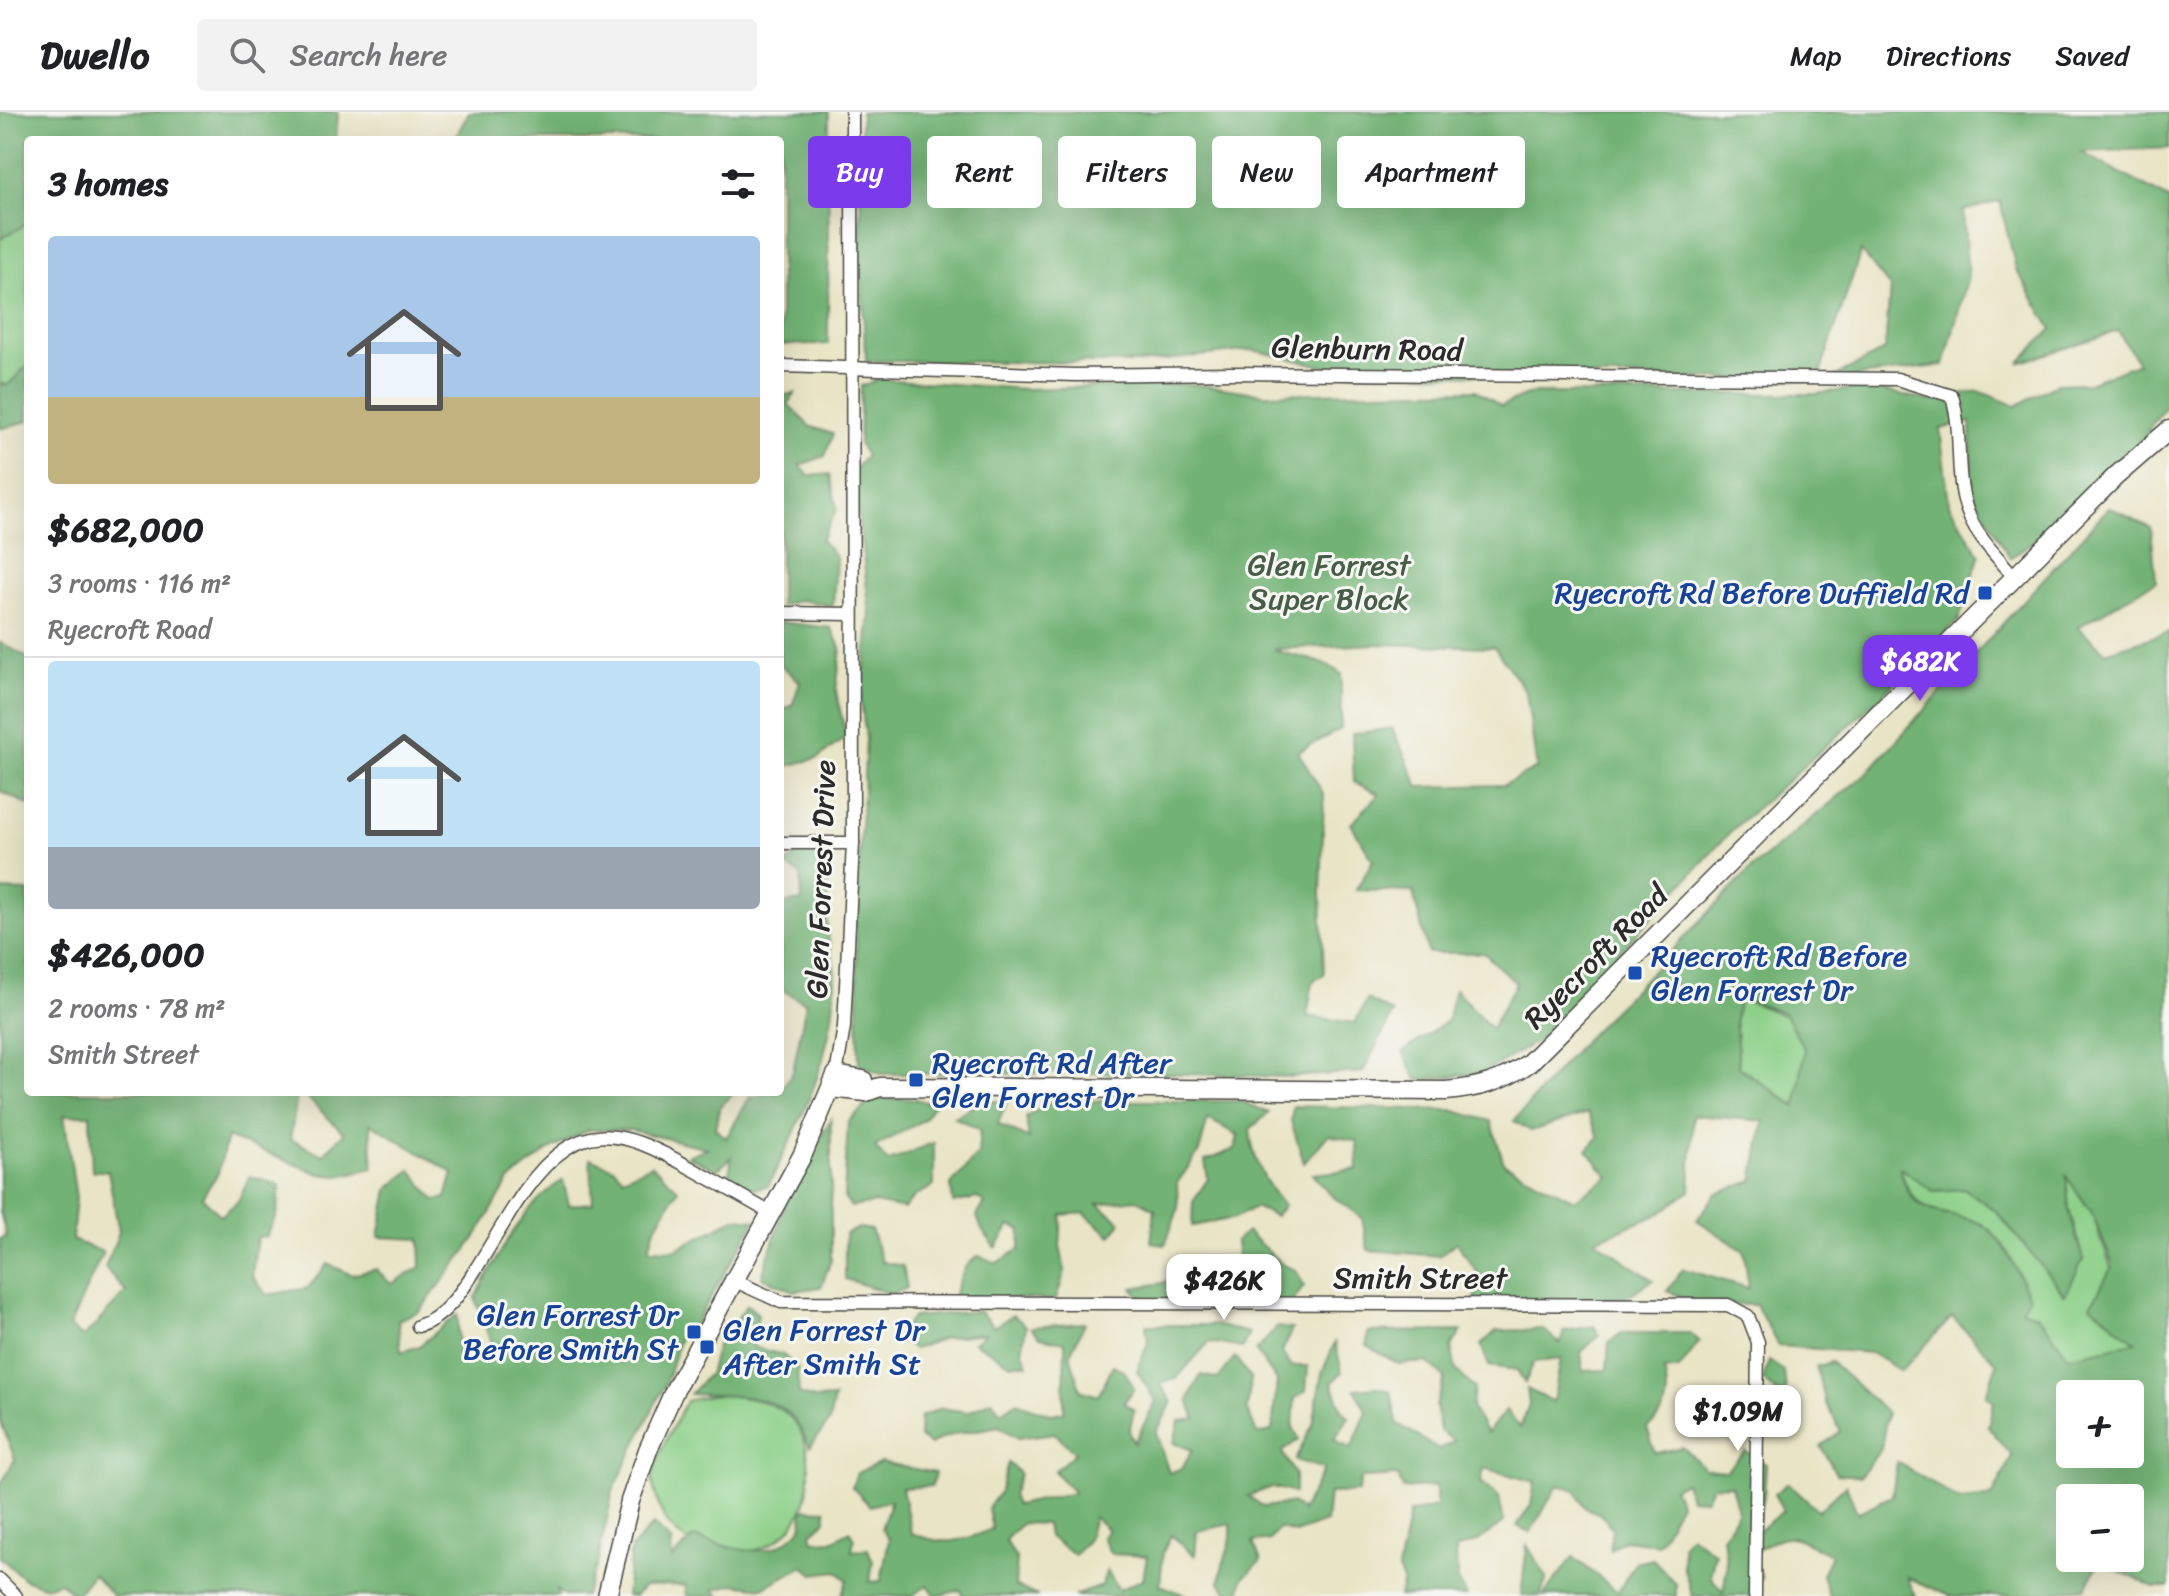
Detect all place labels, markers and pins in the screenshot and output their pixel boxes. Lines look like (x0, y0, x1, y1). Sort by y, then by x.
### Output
place label: Ryecroft Rd Before Duffield Rd (1554, 566, 1971, 620)
marker: Ryecroft Rd Before Duffield Rd (1976, 584, 1994, 602)
pin: $682K (1864, 635, 1976, 703)
place label: Ryecroft Rd Before Glen Forrest Dr (1651, 929, 1907, 1017)
marker: Ryecroft Rd Before Glen Forrest Dr (1626, 964, 1644, 982)
place label: Ryecroft Rd After Glen Forrest Dr (932, 1036, 1173, 1124)
marker: Ryecroft Rd After Glen Forrest Dr (907, 1071, 925, 1089)
pin: $426K (1168, 1254, 1280, 1322)
place label: Glen Forrest Dr Before Smith St (463, 1288, 680, 1376)
place label: Glen Forrest Dr After Smith St (722, 1303, 926, 1391)
marker: Glen Forrest Dr Before Smith St (685, 1323, 703, 1341)
marker: Glen Forrest Dr After Smith St (698, 1338, 716, 1356)
pin: $1.09M (1673, 1385, 1803, 1453)

